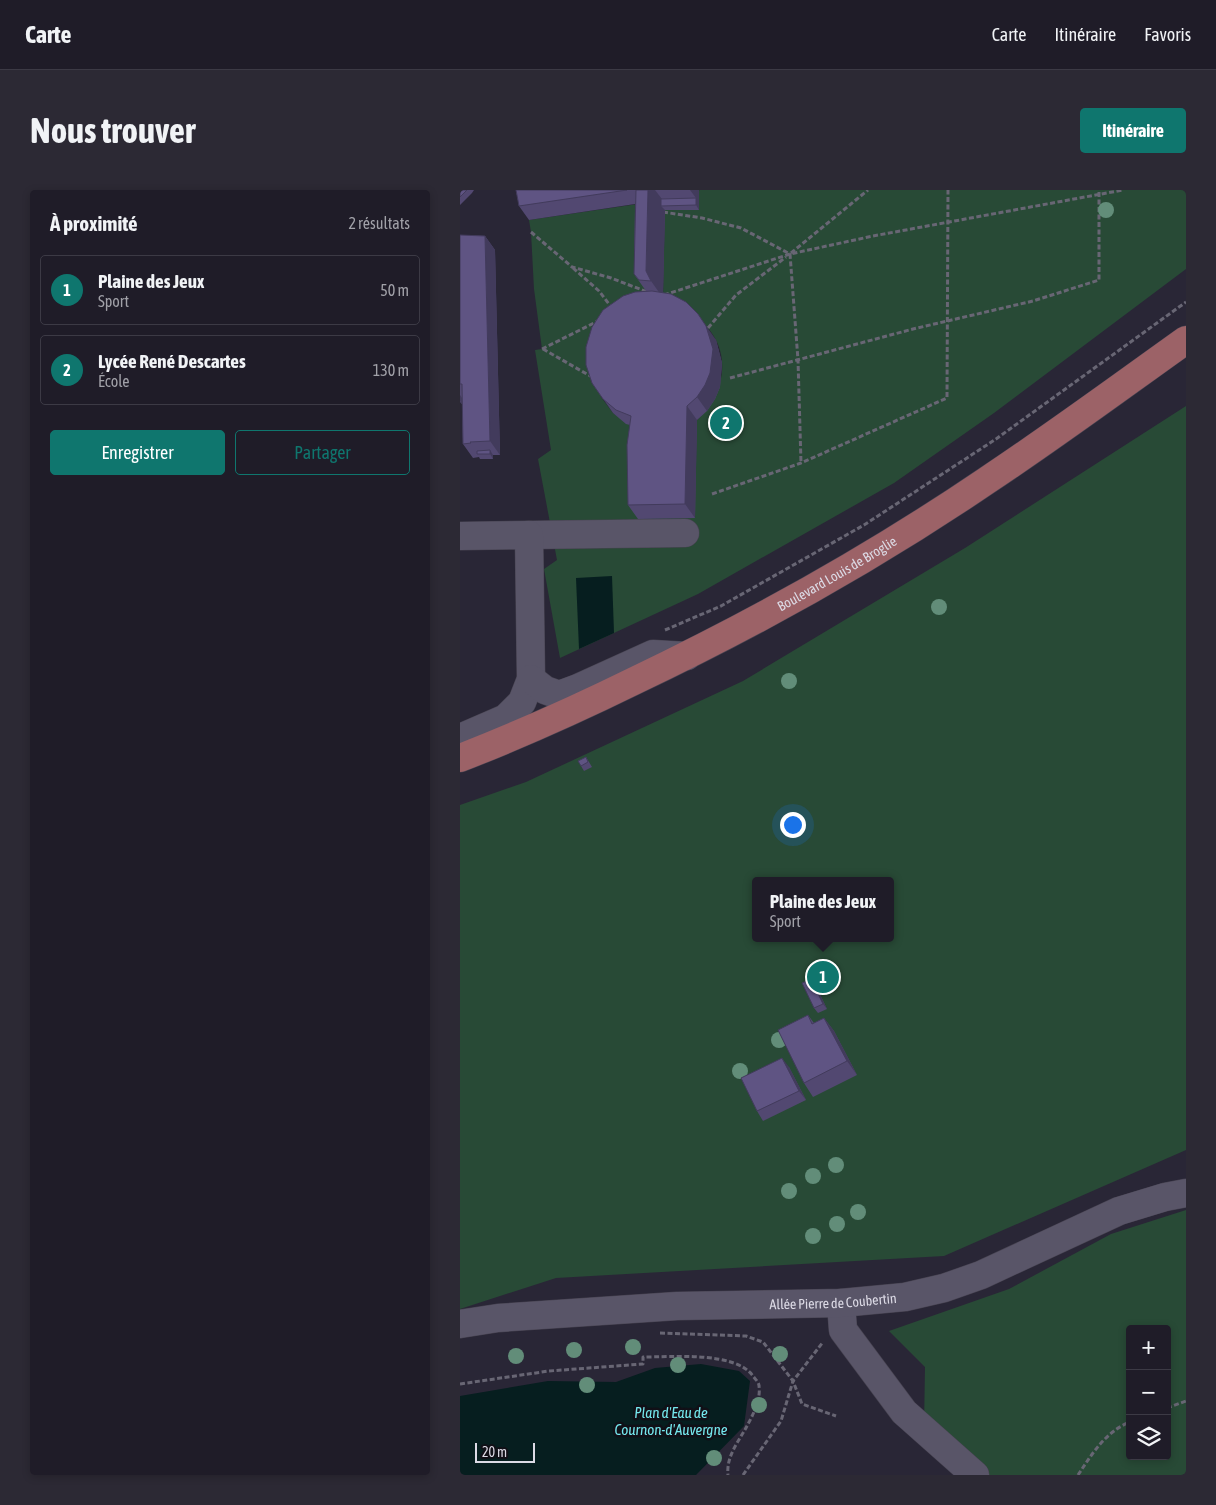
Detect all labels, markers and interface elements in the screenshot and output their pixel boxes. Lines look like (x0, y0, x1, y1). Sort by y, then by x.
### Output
text: Carte (25, 21, 71, 48)
text: Carte (992, 24, 1026, 45)
text: Itinéraire (1054, 24, 1116, 45)
text: Favoris (1144, 24, 1191, 45)
button: Itinéraire (1080, 108, 1186, 153)
text: Nous trouver (30, 110, 195, 150)
text: À proximité (50, 211, 138, 235)
text: 2 résultats (348, 214, 410, 232)
text: Plaine des Jeux (98, 270, 205, 292)
text: 1 (63, 281, 71, 299)
text: 50 m (380, 281, 409, 299)
text: Sport (98, 292, 129, 310)
text: Lycée René Descartes (98, 350, 246, 372)
text: 2 (63, 361, 71, 379)
text: 130 m (373, 361, 409, 379)
text: École (98, 372, 130, 390)
pin: 2 (710, 404, 742, 442)
button: Enregistrer (50, 430, 225, 475)
button: Partager (235, 430, 410, 475)
street label: Boulevard Louis de Broglie (775, 533, 900, 614)
your location (780, 812, 806, 838)
popup (752, 877, 894, 942)
text: Plaine des Jeux (770, 890, 876, 912)
text: Sport (770, 912, 801, 930)
pin: 1 (807, 958, 839, 996)
street label: Allée Pierre de Coubertin (769, 1290, 897, 1312)
map controls (1126, 1325, 1171, 1460)
button: + (1126, 1325, 1171, 1370)
button: − (1126, 1370, 1171, 1415)
water label: Plan d'Eau de Cournon-d'Auvergne (615, 1404, 728, 1438)
button: layers (1126, 1415, 1171, 1460)
scale bar (475, 1440, 535, 1463)
text: 20 m (482, 1444, 507, 1460)

